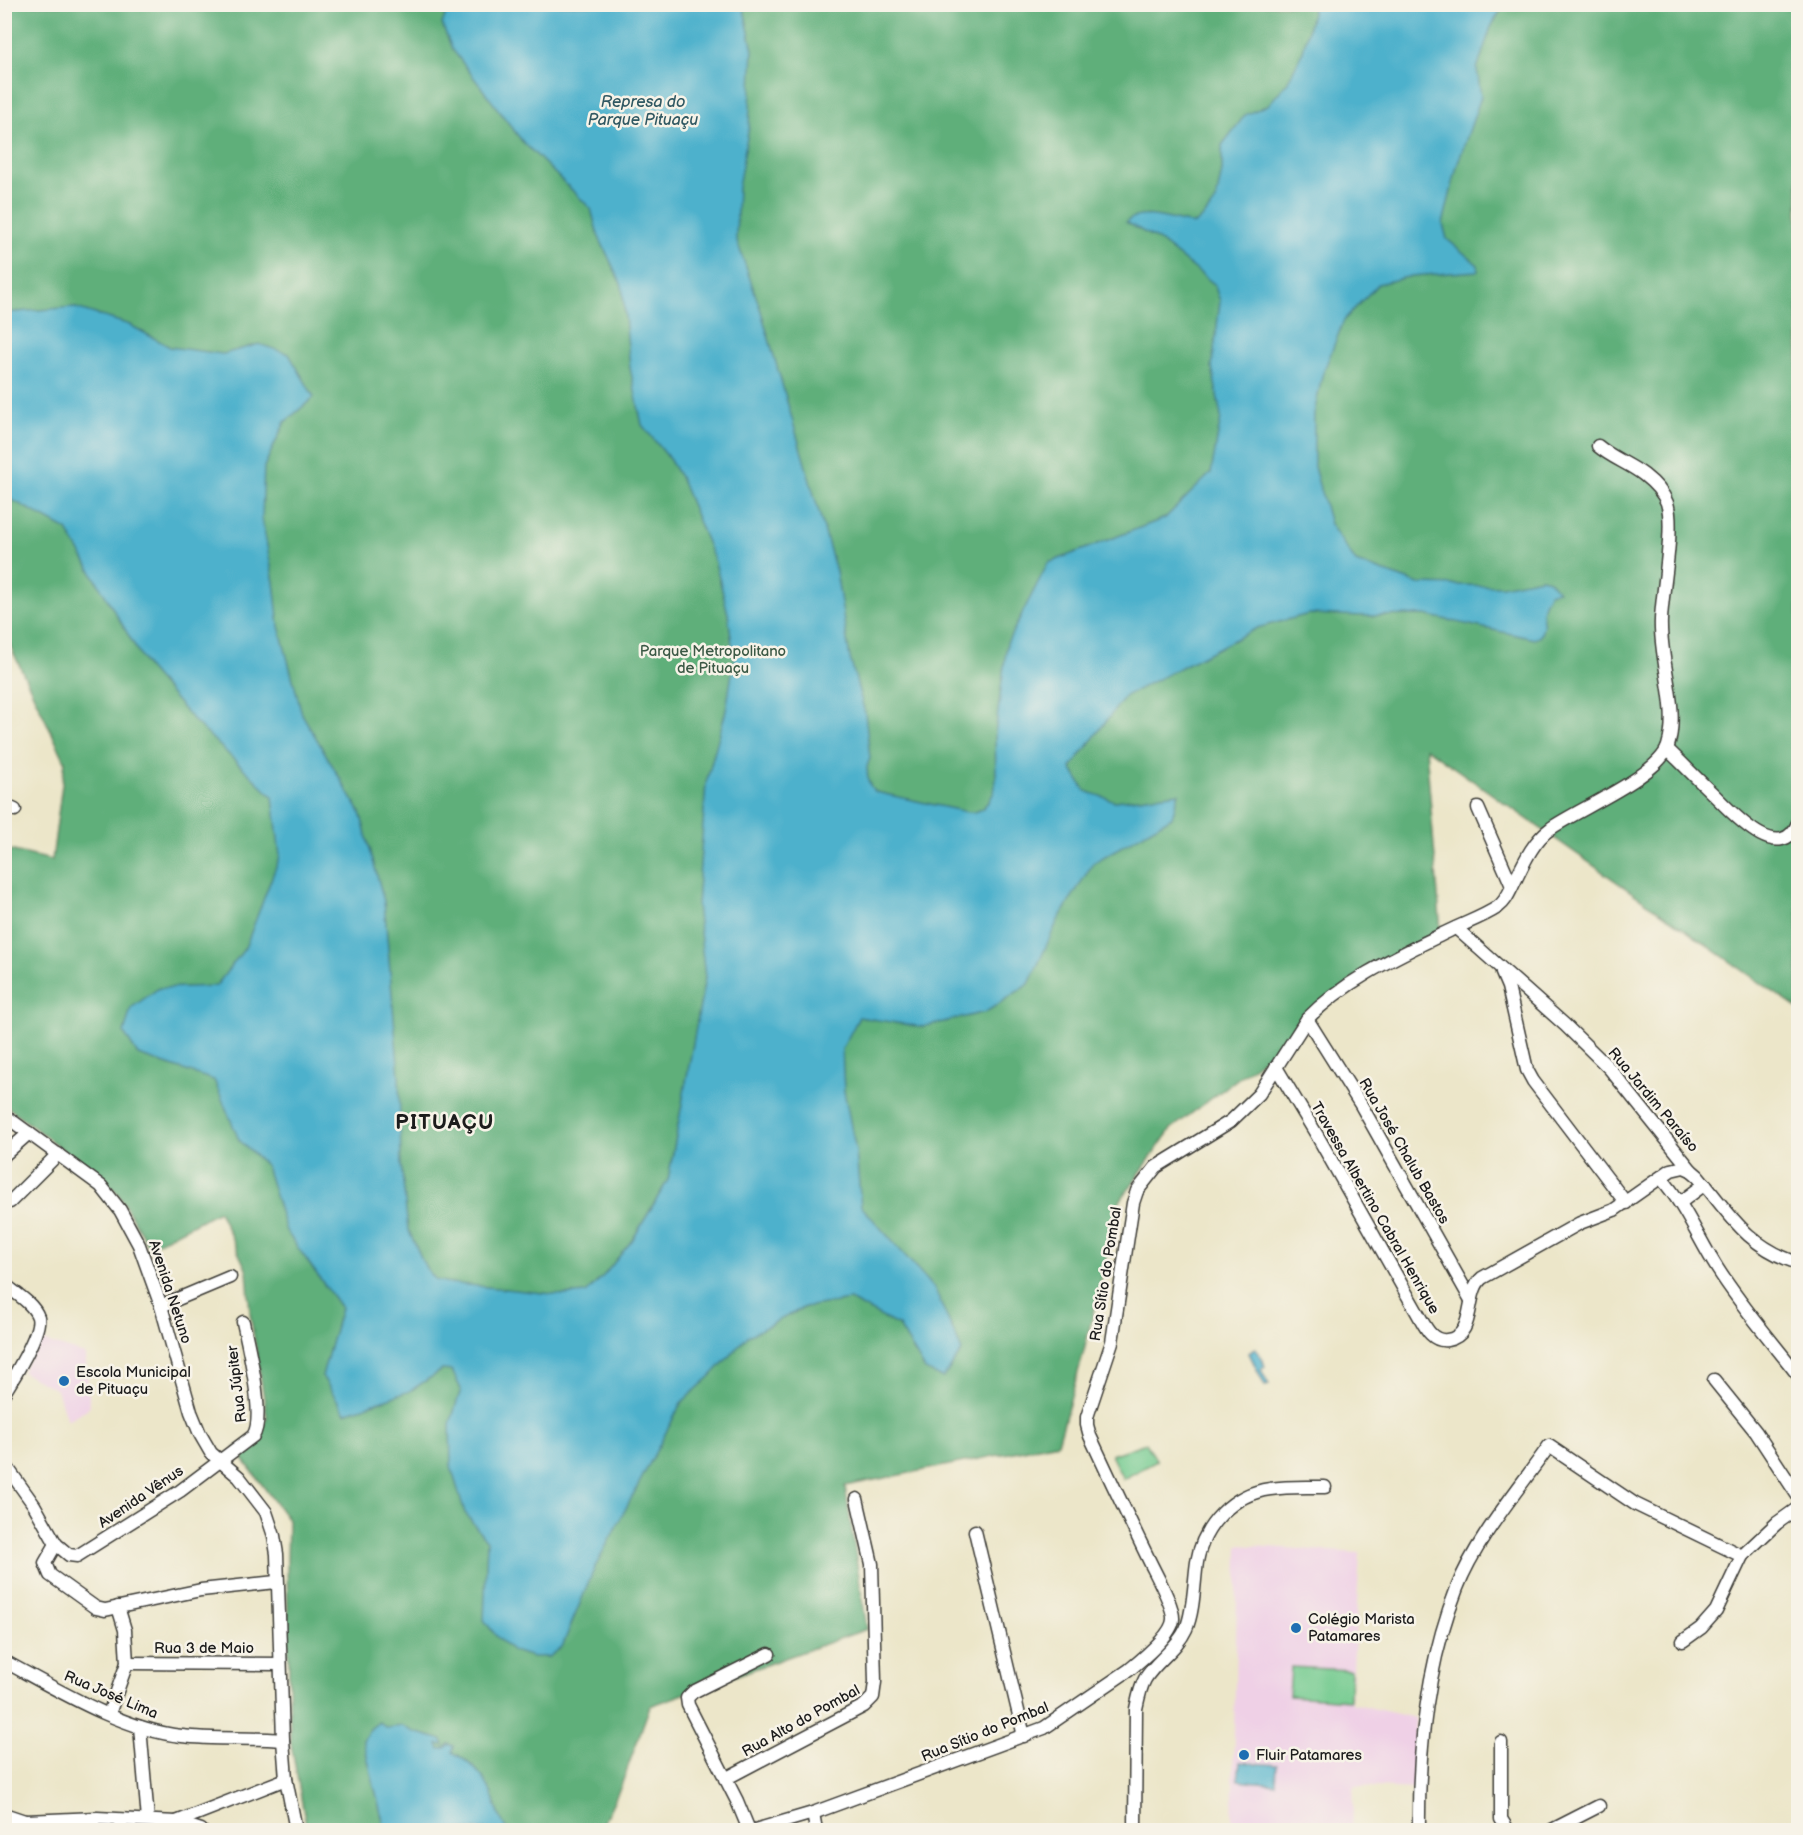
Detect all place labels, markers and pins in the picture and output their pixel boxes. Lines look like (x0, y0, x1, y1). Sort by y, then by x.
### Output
place label: Escola Municipal de Pituaçu (76, 1363, 191, 1399)
marker: Escola Municipal de Pituaçu (57, 1374, 71, 1388)
place label: Colégio Marista Patamares (1308, 1610, 1415, 1646)
marker: Colégio Marista Patamares (1289, 1621, 1303, 1635)
place label: Fluir Patamares (1256, 1746, 1362, 1765)
marker: Fluir Patamares (1237, 1748, 1251, 1762)

